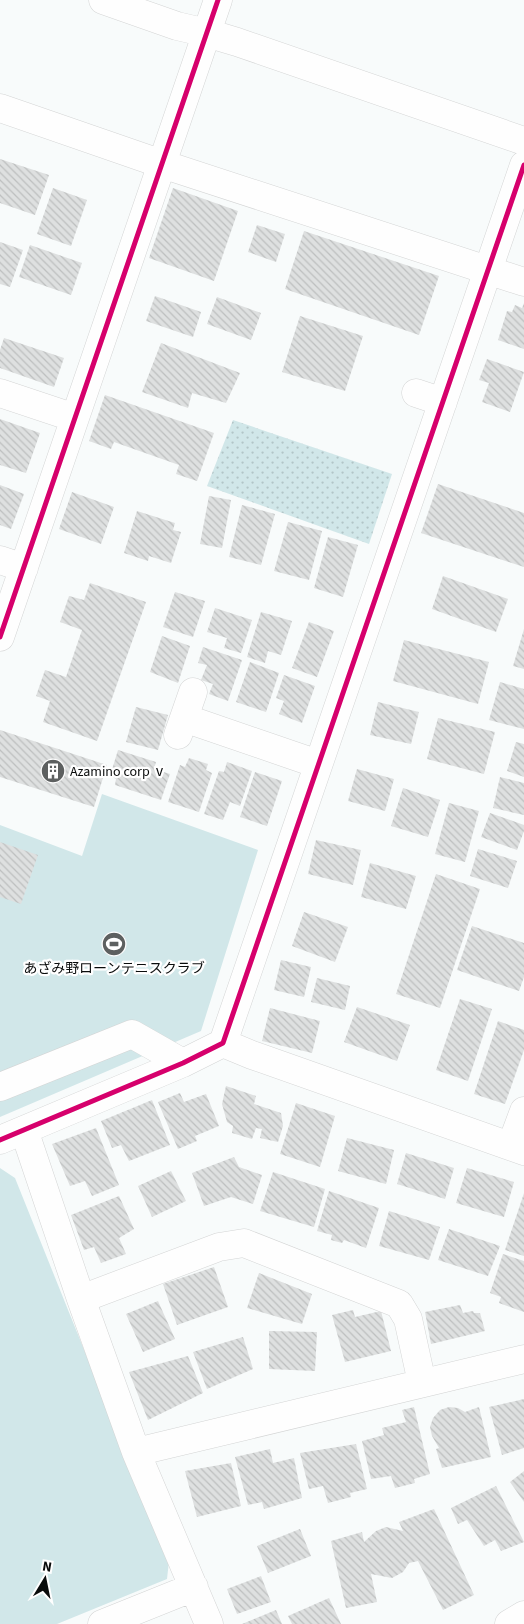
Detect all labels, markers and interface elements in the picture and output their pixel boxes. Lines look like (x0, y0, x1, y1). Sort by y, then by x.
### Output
building icon: Azamino corp ⅴ (40, 758, 66, 784)
place label: Azamino corp ⅴ (70, 762, 167, 782)
sports icon: あざみ野ローンテニスクラブ (101, 931, 127, 957)
place label: あざみ野ローンテニスクラブ (23, 959, 205, 979)
north arrow (20, 1554, 70, 1604)
text: N (41, 1557, 53, 1578)

